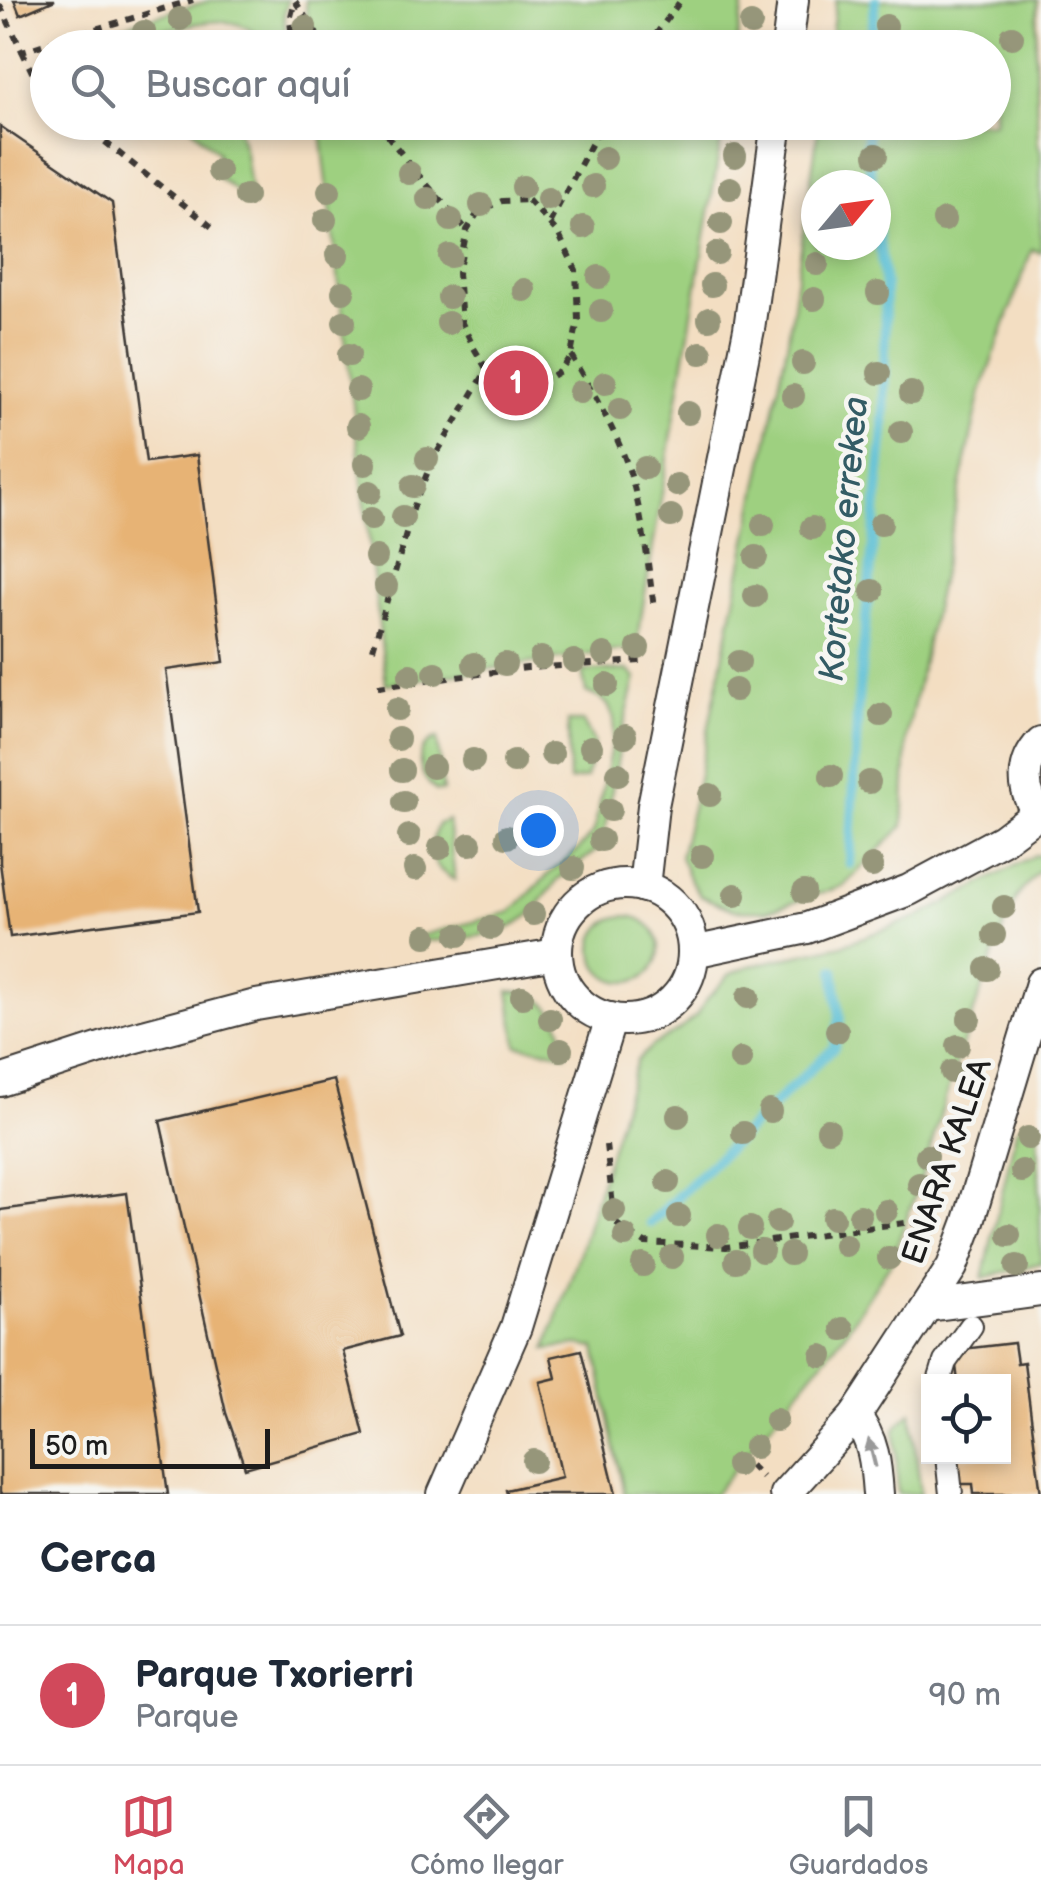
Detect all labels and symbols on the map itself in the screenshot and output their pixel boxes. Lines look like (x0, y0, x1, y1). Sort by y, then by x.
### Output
north arrow (801, 170, 891, 260)
pin: 1 (484, 346, 548, 420)
water label: Kortetako errekea (811, 395, 878, 684)
your location (513, 805, 564, 856)
street label: ENARA KALEA (894, 1053, 1001, 1269)
scale bar (30, 1424, 270, 1468)
one-way arrow (864, 1437, 879, 1468)

